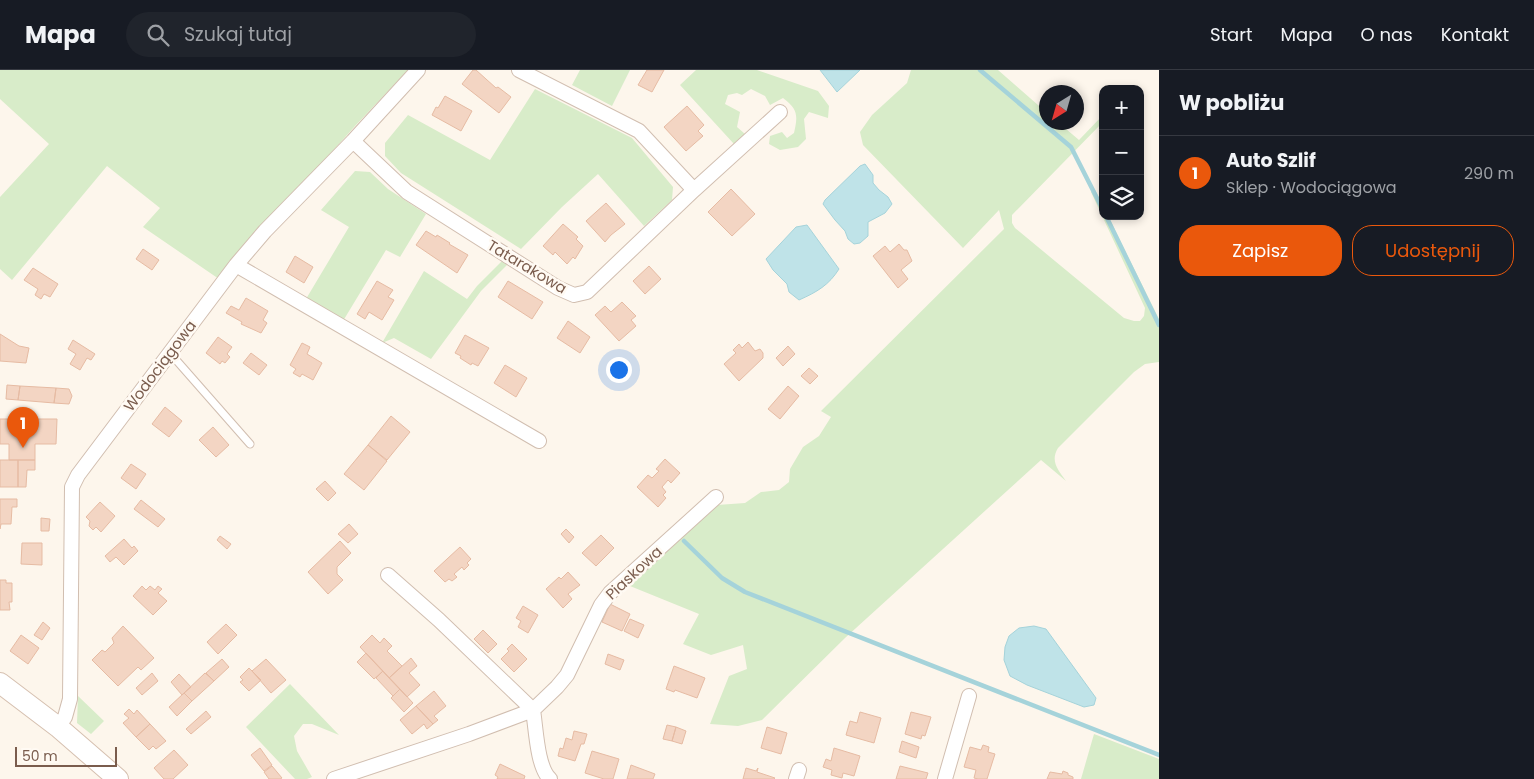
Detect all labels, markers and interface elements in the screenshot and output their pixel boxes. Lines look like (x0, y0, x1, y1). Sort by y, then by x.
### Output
search box (126, 12, 476, 57)
text: Mapa (25, 18, 96, 51)
icon: search (144, 21, 172, 49)
text: Szukaj tutaj (184, 21, 292, 48)
text: Start (1210, 22, 1253, 47)
text: Mapa (1281, 22, 1333, 47)
text: O nas (1361, 22, 1413, 47)
text: Kontakt (1441, 22, 1509, 47)
north arrow (1039, 85, 1084, 130)
map controls (1099, 85, 1144, 220)
button: + (1099, 85, 1144, 130)
text: W pobliżu (1179, 88, 1284, 117)
button: − (1099, 130, 1144, 175)
text: Auto Szlif (1226, 147, 1316, 174)
text: 1 (1192, 162, 1198, 185)
text: 290 m (1464, 162, 1514, 185)
button: layers (1099, 175, 1144, 220)
text: Sklep · Wodociągowa (1226, 176, 1397, 199)
button: Zapisz (1179, 225, 1342, 276)
button: Udostępnij (1352, 225, 1514, 276)
street label: Tatarakowa (484, 235, 571, 299)
street label: Wodociągowa (118, 316, 201, 416)
your location (606, 357, 632, 383)
pin: 1 (7, 407, 39, 448)
street label: Piaskowa (601, 541, 666, 604)
scale bar (15, 744, 118, 767)
text: 50 m (22, 746, 58, 766)

